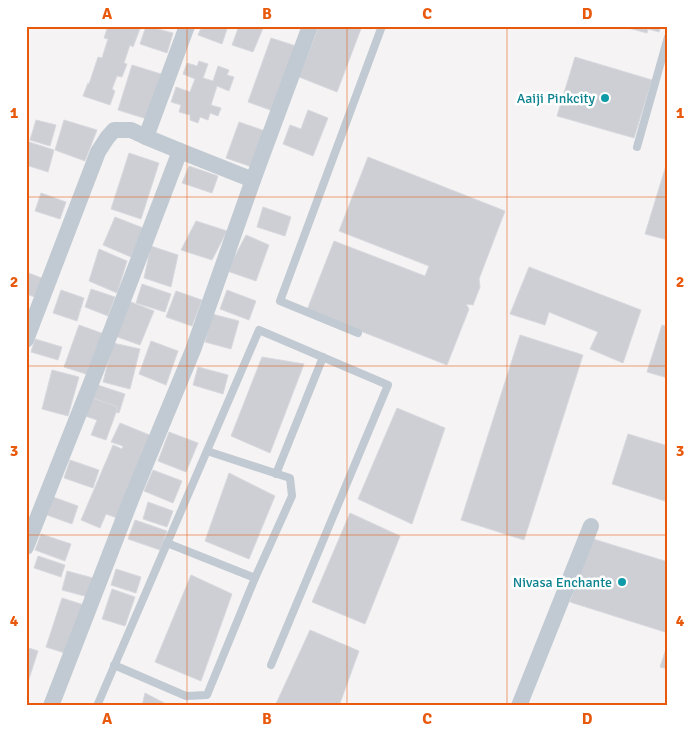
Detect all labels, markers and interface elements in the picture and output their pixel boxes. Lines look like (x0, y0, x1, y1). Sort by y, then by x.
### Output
text: A (102, 4, 113, 24)
text: B (262, 4, 272, 24)
text: C (422, 4, 432, 24)
text: D (582, 4, 593, 24)
place label: Aaiji Pinkcity (517, 90, 595, 107)
marker: Aaiji Pinkcity (599, 92, 611, 104)
text: 1 (10, 103, 19, 123)
text: 1 (676, 103, 685, 123)
text: 2 (10, 272, 18, 292)
text: 2 (676, 272, 684, 292)
text: 3 (10, 441, 18, 461)
text: 3 (676, 441, 684, 461)
place label: Nivasa Enchante (513, 574, 612, 591)
marker: Nivasa Enchante (616, 576, 628, 588)
text: 4 (10, 611, 19, 631)
text: 4 (676, 611, 685, 631)
text: A (102, 709, 113, 729)
text: B (262, 709, 272, 729)
text: C (422, 709, 432, 729)
text: D (582, 709, 593, 729)

